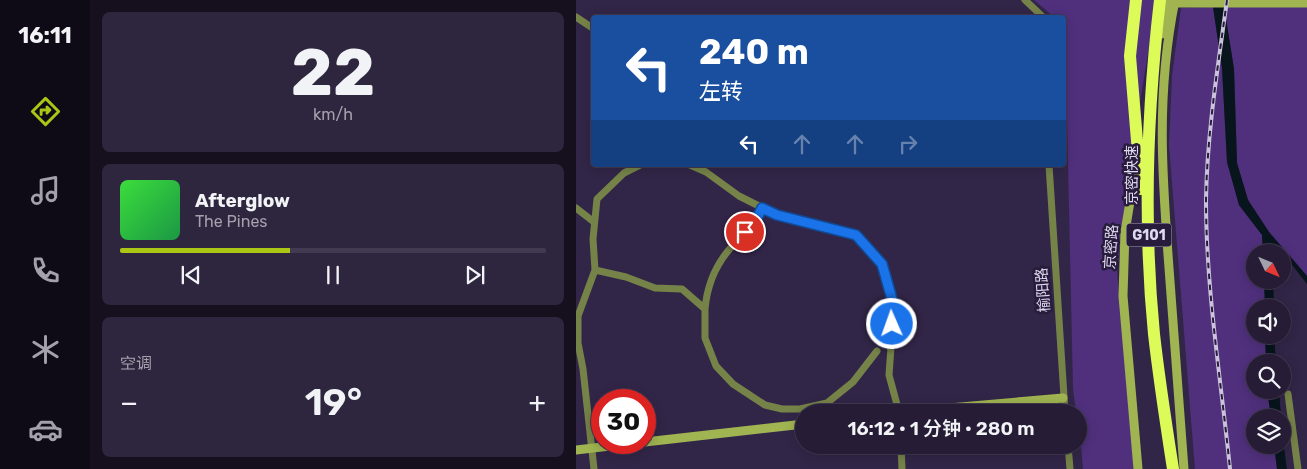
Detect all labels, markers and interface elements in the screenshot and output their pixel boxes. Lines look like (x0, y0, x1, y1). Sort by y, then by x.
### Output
text: 16:11 (18, 22, 72, 49)
text: 240 m (699, 31, 809, 73)
text: 22 (291, 34, 375, 111)
icon: left (616, 35, 681, 100)
text: 左转 (699, 78, 743, 105)
icon: directions (28, 94, 63, 129)
text: km/h (313, 105, 353, 124)
icon: left (735, 130, 763, 158)
icon: ahead (788, 130, 816, 158)
icon: ahead (841, 130, 869, 158)
icon: right (894, 130, 922, 158)
street label: 京密快速 (1123, 145, 1141, 205)
icon: music (28, 173, 63, 208)
text: Afterglow (195, 189, 290, 212)
pin (724, 211, 766, 253)
text: The Pines (195, 212, 268, 231)
icon: arrive (731, 218, 759, 246)
street label: 京密路 (1100, 224, 1122, 270)
road number: G101 (1126, 224, 1172, 246)
north arrow (1246, 244, 1291, 289)
map controls (1246, 244, 1291, 454)
icon: phone (28, 253, 63, 288)
icon: previous (177, 261, 205, 289)
icon: pause (319, 261, 347, 289)
icon: next (461, 261, 489, 289)
street label: 榆阳路 (1032, 267, 1054, 313)
position arrow (865, 297, 917, 349)
button: sound (1246, 299, 1291, 344)
icon: climate (28, 332, 63, 367)
text: 空调 (120, 354, 152, 373)
button: search (1246, 354, 1291, 399)
text: 19° (305, 379, 362, 425)
text: − (120, 386, 138, 419)
text: + (529, 386, 546, 419)
speed limit sign: 30 (591, 389, 656, 454)
button: layers (1246, 409, 1291, 454)
icon: car (28, 412, 63, 447)
text: 16:12 · 1 分钟 · 280 m (847, 417, 1035, 440)

